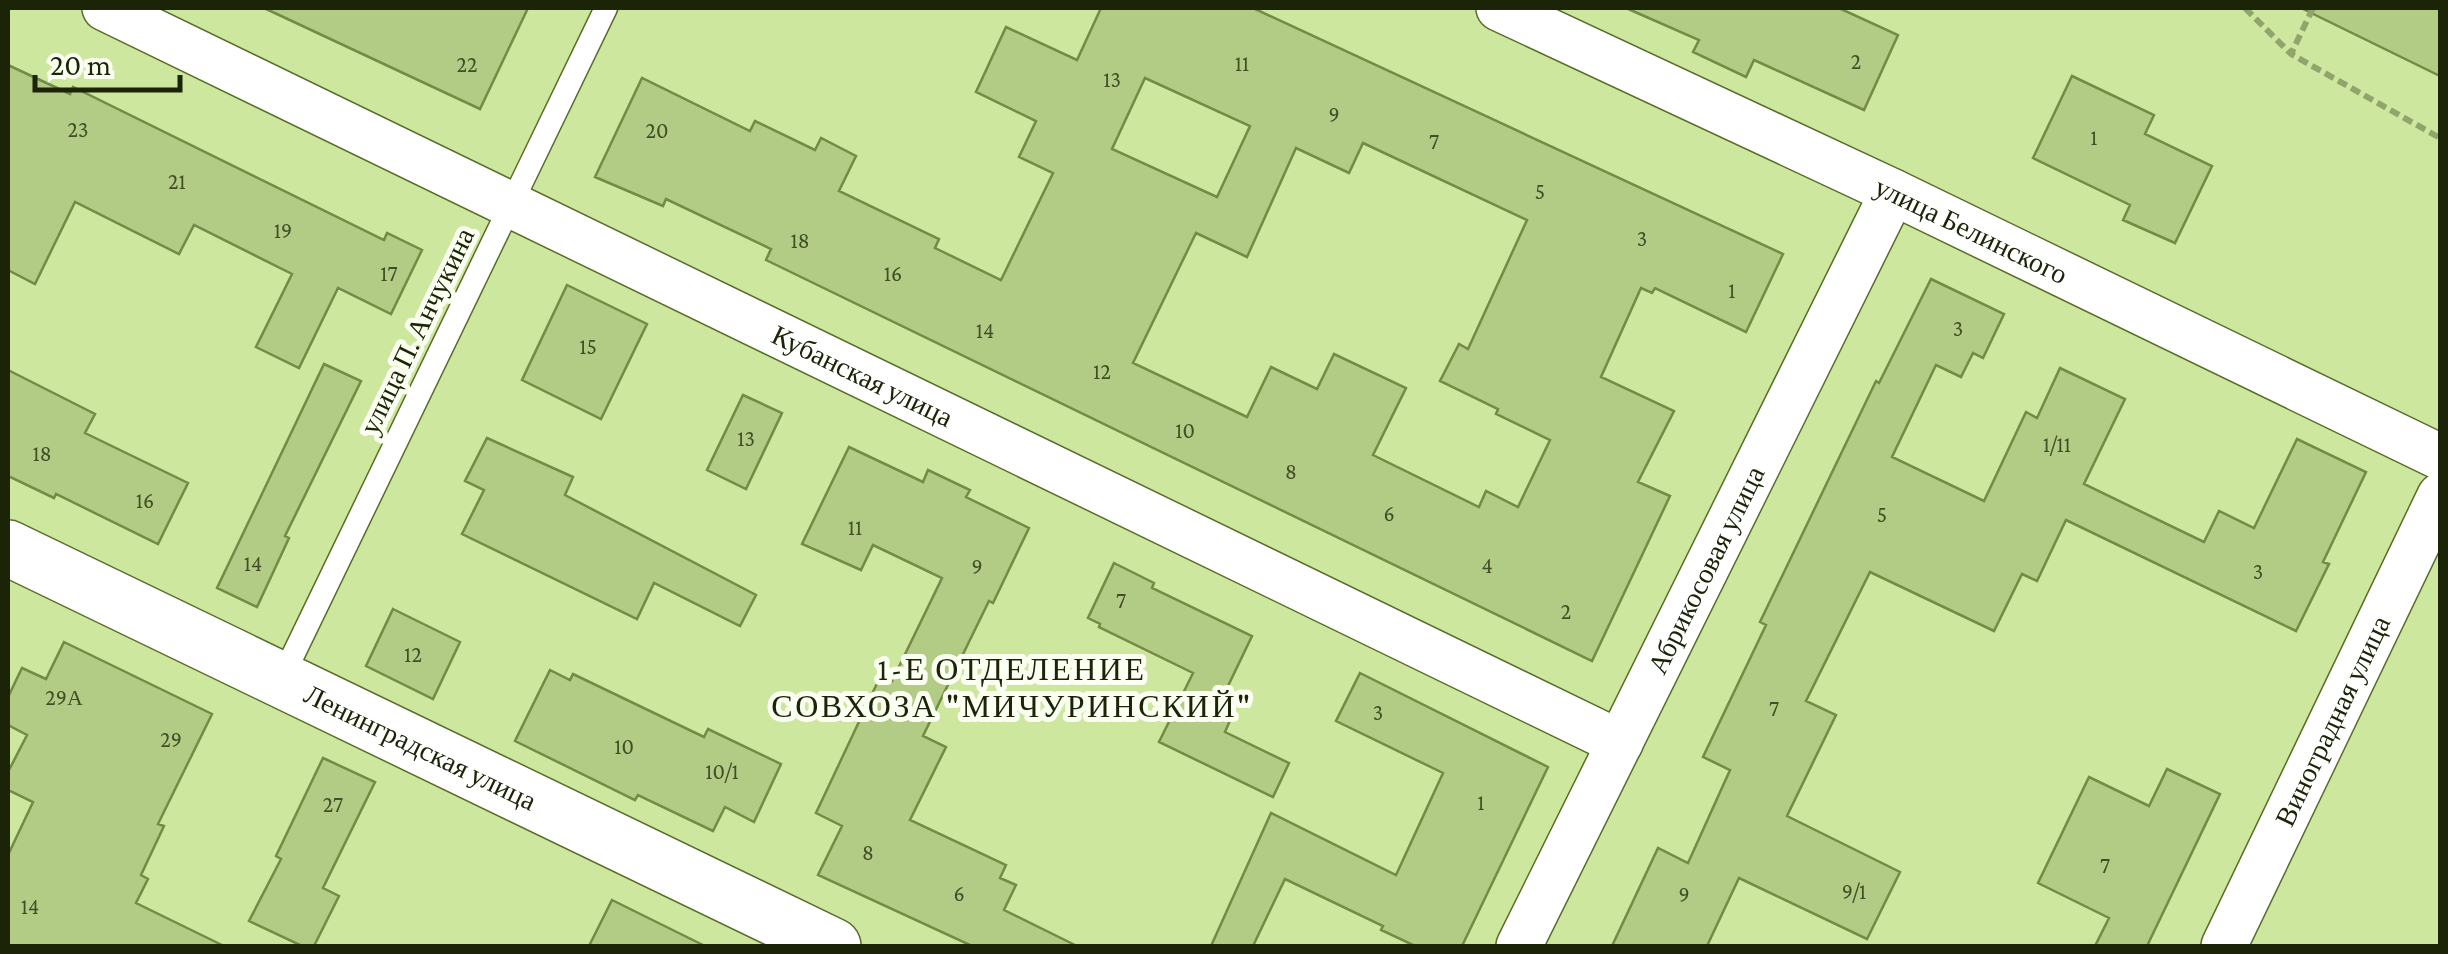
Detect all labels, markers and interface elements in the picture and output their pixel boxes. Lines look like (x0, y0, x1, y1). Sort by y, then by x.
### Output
scale bar (35, 30, 180, 92)
text: 20 m (50, 48, 111, 81)
house number: 2 (1851, 49, 1861, 74)
house number: 11 (1235, 51, 1249, 76)
house number: 22 (457, 52, 477, 77)
house number: 13 (1103, 67, 1121, 92)
house number: 9 (1328, 102, 1340, 127)
house number: 23 (68, 117, 88, 142)
house number: 20 (646, 118, 668, 143)
house number: 1 (2090, 125, 2098, 150)
house number: 7 (1429, 129, 1439, 154)
house number: 21 (168, 169, 186, 194)
street label: улица Белинского (1870, 170, 2073, 290)
house number: 5 (1535, 179, 1545, 204)
house number: 19 (274, 218, 292, 243)
street label: улица П. Анчукина (354, 222, 481, 439)
house number: 3 (1637, 226, 1647, 251)
house number: 18 (790, 228, 810, 253)
house number: 17 (380, 261, 398, 286)
house number: 16 (884, 261, 902, 286)
house number: 1 (1728, 278, 1736, 303)
house number: 3 (1953, 316, 1963, 341)
house number: 14 (976, 318, 994, 343)
street label: Кубанская улица (767, 319, 959, 433)
house number: 15 (579, 334, 597, 359)
house number: 12 (1093, 359, 1111, 384)
house number: 10 (1175, 418, 1195, 443)
house number: 13 (737, 426, 755, 451)
house number: 1/11 (2043, 432, 2071, 457)
house number: 18 (32, 441, 52, 466)
house number: 8 (1285, 459, 1297, 484)
street label: Абрикосовая улица (1641, 460, 1770, 679)
house number: 16 (136, 488, 154, 513)
house number: 6 (1383, 501, 1395, 526)
house number: 5 (1877, 502, 1887, 527)
house number: 11 (848, 515, 862, 540)
house number: 14 (244, 551, 262, 576)
house number: 4 (1481, 553, 1493, 578)
house number: 9 (971, 554, 983, 579)
house number: 3 (2253, 559, 2263, 584)
house number: 7 (1116, 588, 1126, 613)
house number: 2 (1561, 599, 1571, 624)
street label: Виноградная улица (2269, 610, 2396, 831)
house number: 12 (404, 642, 422, 667)
district label: 1-Е ОТДЕЛЕНИЕ СОВХОЗА "МИЧУРИНСКИЙ" (771, 651, 1253, 724)
street label: Ленинградская улица (299, 678, 542, 816)
house number: 29А (45, 685, 83, 710)
house number: 7 (1769, 696, 1779, 721)
house number: 3 (1373, 700, 1383, 725)
house number: 29 (160, 727, 182, 752)
house number: 10 (614, 734, 634, 759)
house number: 10/1 (705, 759, 739, 784)
house number: 1 (1477, 790, 1485, 815)
house number: 27 (323, 792, 343, 817)
house number: 8 (862, 840, 874, 865)
house number: 7 (2100, 853, 2110, 878)
house number: 9/1 (1842, 879, 1866, 904)
house number: 6 (953, 881, 965, 906)
house number: 9 (1678, 882, 1690, 907)
house number: 14 (21, 894, 39, 919)

